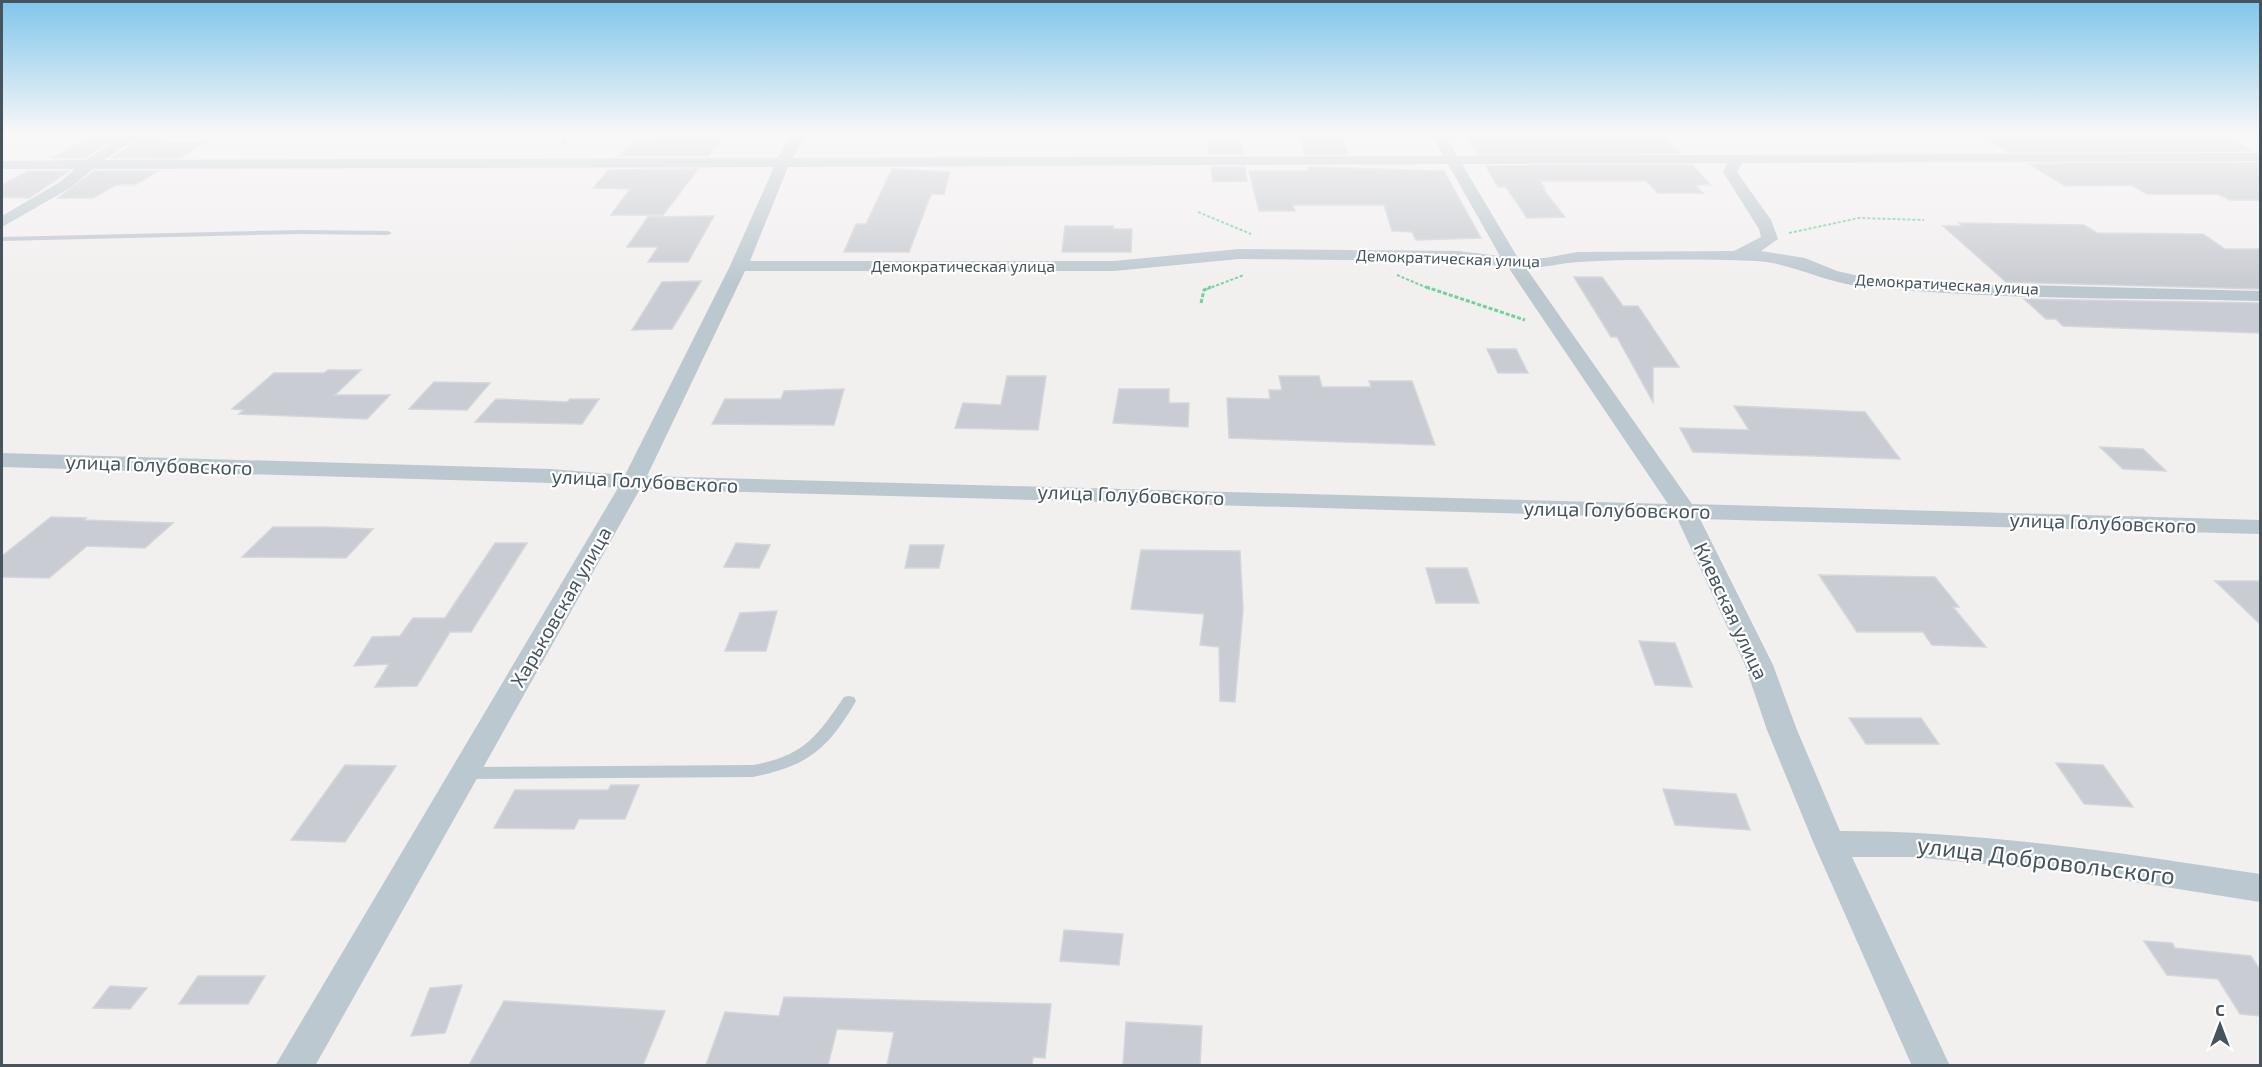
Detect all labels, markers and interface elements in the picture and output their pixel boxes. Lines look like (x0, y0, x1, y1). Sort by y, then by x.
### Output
street label: Демократическая улица (1356, 245, 1540, 271)
street label: Демократическая улица (871, 256, 1055, 276)
street label: Демократическая улица (1855, 269, 2039, 299)
street label: улица Голубовского (65, 449, 253, 480)
street label: улица Голубовского (551, 463, 739, 498)
street label: улица Голубовского (1037, 479, 1225, 510)
street label: улица Голубовского (1523, 495, 1711, 524)
street label: улица Голубовского (2009, 507, 2197, 538)
street label: Харьковская улица (504, 522, 617, 691)
street label: Киевская улица (1689, 538, 1774, 683)
street label: улица Добровольского (1915, 829, 2177, 891)
north arrow (2190, 995, 2250, 1055)
text: С (2215, 1000, 2225, 1019)

